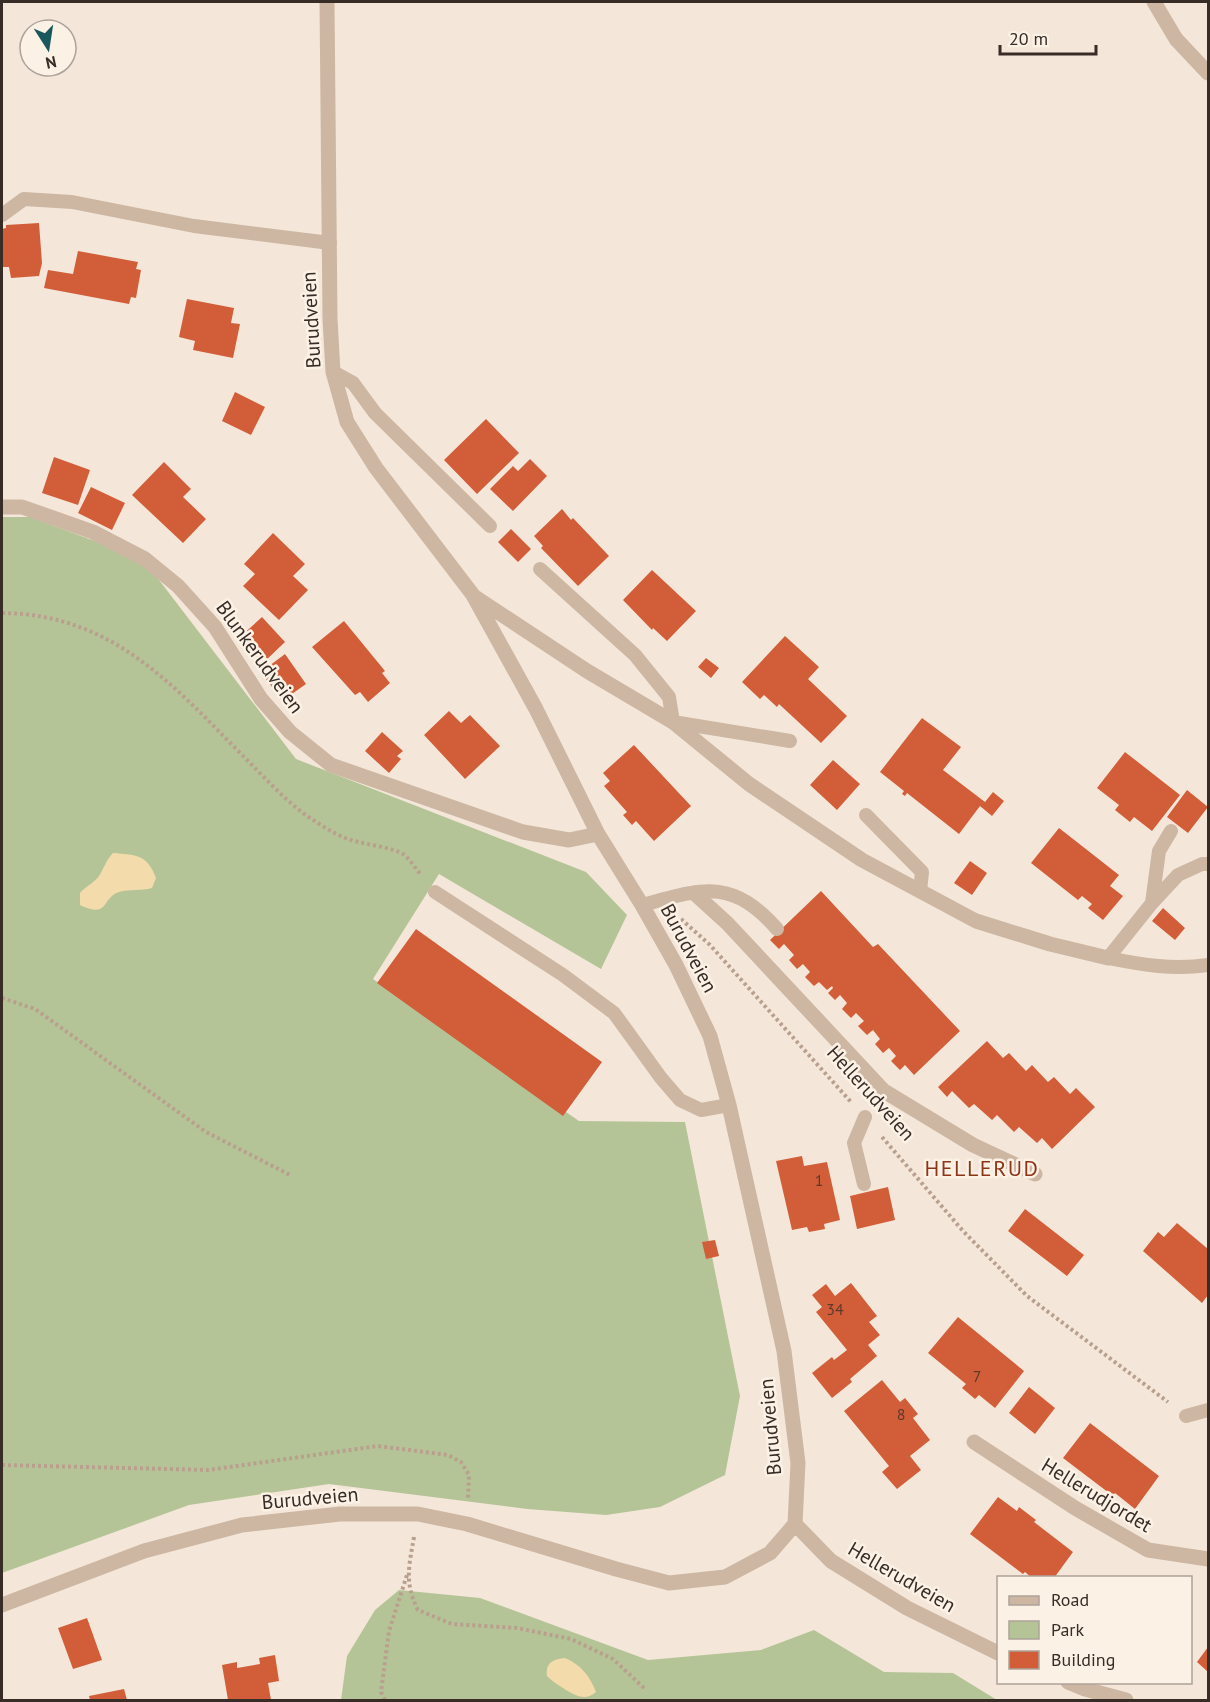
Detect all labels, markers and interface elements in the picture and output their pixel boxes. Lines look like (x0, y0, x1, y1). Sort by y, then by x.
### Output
north arrow (18, 18, 78, 78)
scale bar (1000, 18, 1096, 56)
text: 20 m (1009, 27, 1048, 50)
text: N (44, 52, 58, 74)
street label: Burudveien (295, 271, 327, 369)
street label: Blunkerudveien (210, 596, 310, 718)
street label: Burudveien (655, 899, 723, 997)
street label: Hellerudveien (821, 1040, 921, 1146)
district label: HELLERUD (925, 1154, 1039, 1182)
house number: 1 (815, 1170, 823, 1190)
house number: 34 (826, 1299, 844, 1319)
house number: 7 (973, 1366, 981, 1386)
street label: Burudveien (753, 1378, 787, 1476)
house number: 8 (897, 1404, 905, 1424)
street label: Hellerudjordet (1037, 1452, 1157, 1538)
street label: Burudveien (261, 1481, 359, 1515)
street label: Hellerudveien (844, 1536, 960, 1618)
legend (997, 1576, 1192, 1684)
text: Road (1051, 1588, 1089, 1611)
text: Park (1051, 1618, 1084, 1641)
text: Building (1051, 1648, 1115, 1671)

